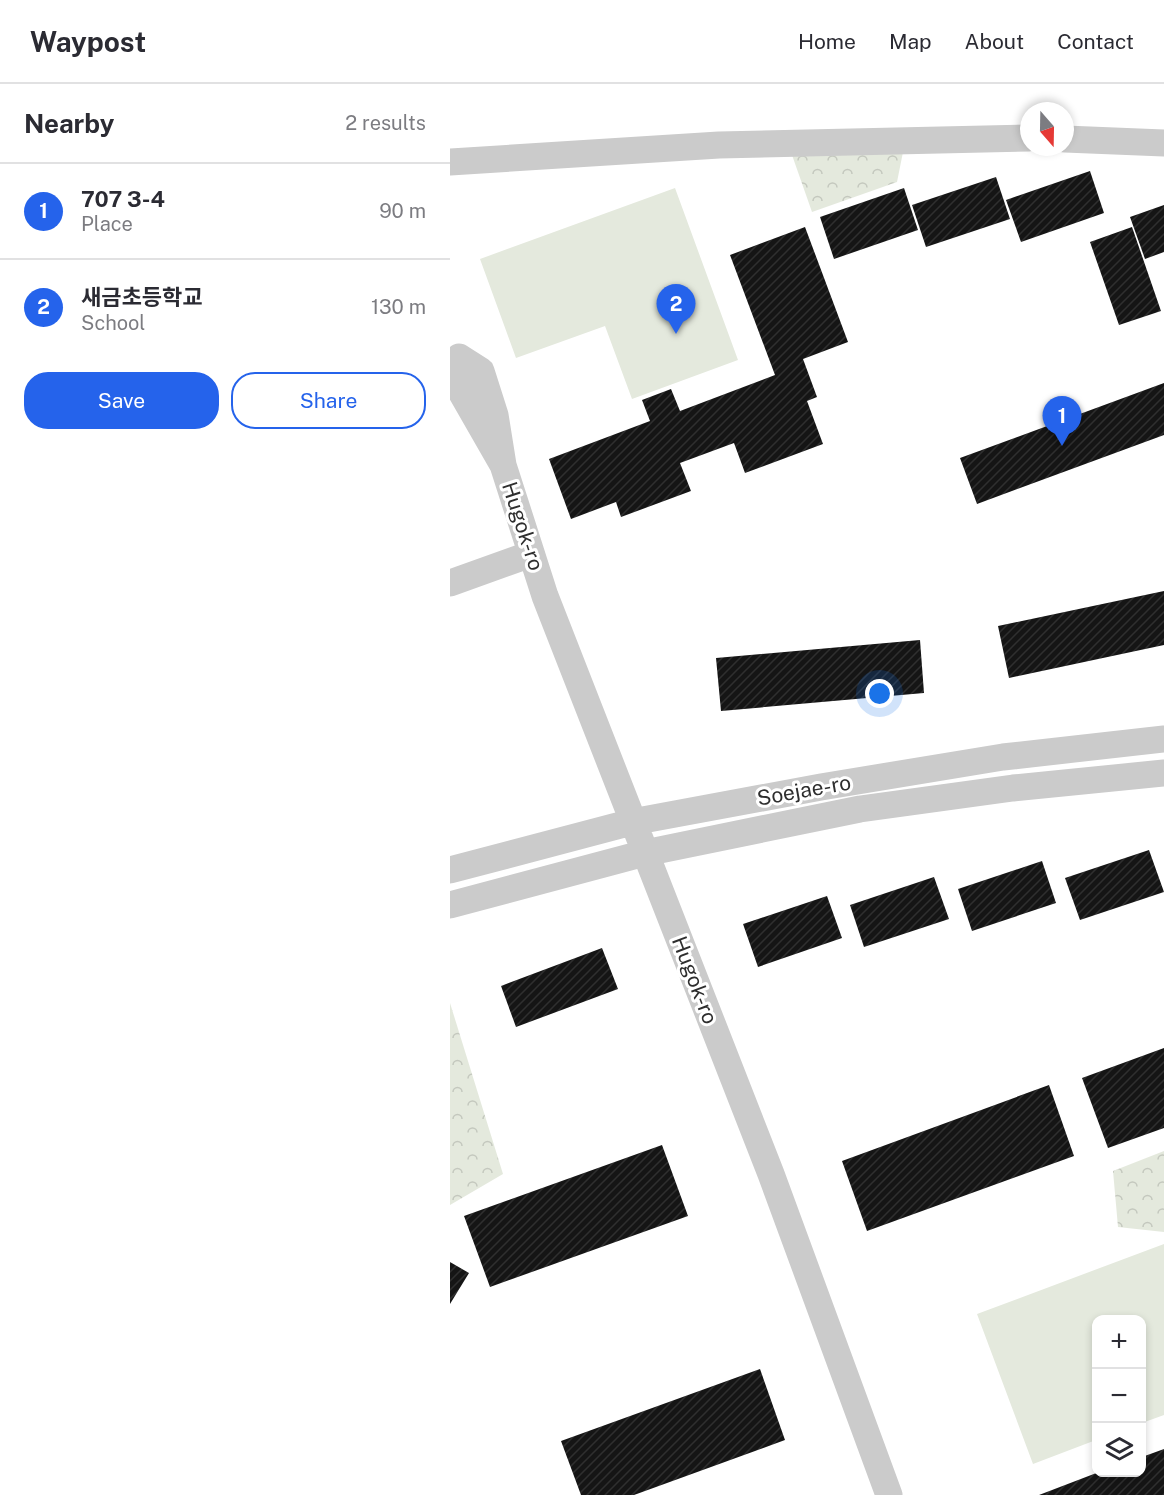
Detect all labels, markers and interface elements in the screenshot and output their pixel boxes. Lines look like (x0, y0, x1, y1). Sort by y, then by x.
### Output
text: Waypost (30, 25, 146, 58)
text: Home (798, 29, 856, 54)
text: Map (889, 29, 932, 54)
text: About (965, 29, 1024, 54)
text: Contact (1057, 29, 1134, 54)
north arrow (1020, 102, 1074, 156)
text: Nearby (24, 108, 114, 139)
text: 2 results (345, 111, 426, 135)
text: 707 3-4 (81, 186, 165, 212)
text: 1 (39, 199, 48, 223)
text: 90 m (379, 199, 426, 223)
text: Place (81, 212, 133, 236)
text: 새금초등학교 (81, 284, 202, 310)
pin: 2 (656, 284, 696, 334)
text: 2 (37, 295, 50, 319)
text: 130 m (371, 295, 426, 319)
text: School (81, 311, 145, 335)
button: Save (24, 372, 219, 429)
button: Share (231, 372, 426, 429)
pin: 1 (1042, 396, 1082, 446)
street label: Hugok-ro (497, 478, 549, 574)
your location (865, 679, 894, 708)
street label: Soejae-ro (755, 769, 853, 811)
street label: Hugok-ro (667, 933, 723, 1027)
map controls (1092, 1315, 1146, 1477)
button: + (1092, 1315, 1146, 1369)
button: − (1092, 1369, 1146, 1423)
button: layers (1092, 1423, 1146, 1477)

